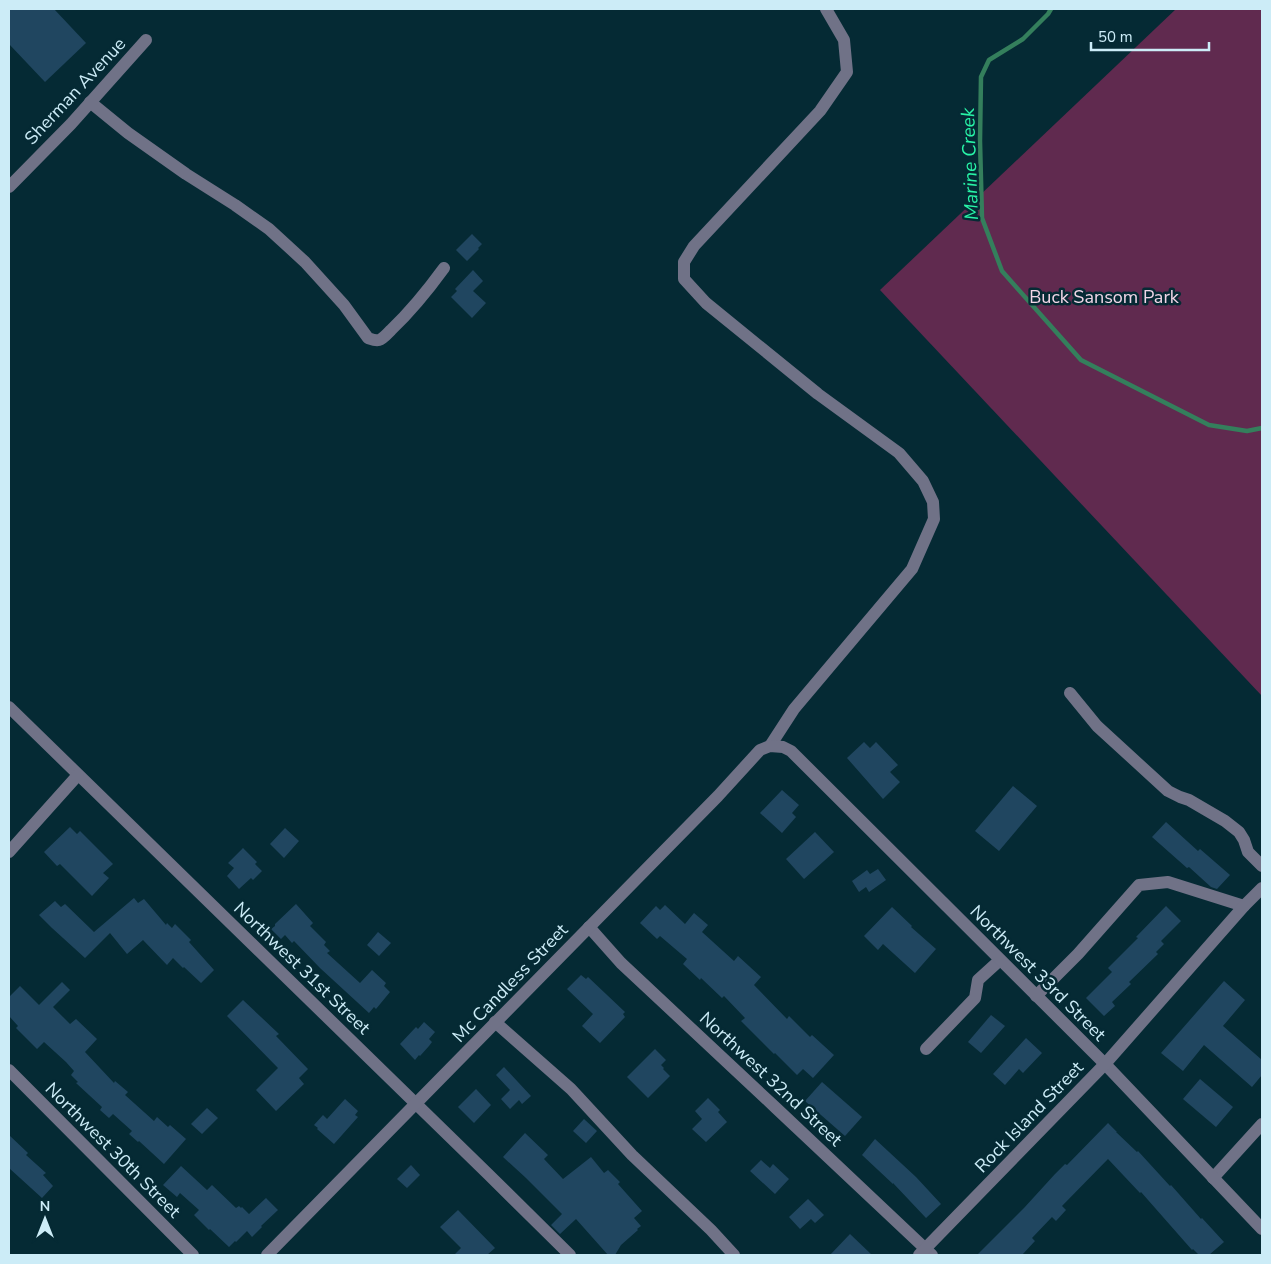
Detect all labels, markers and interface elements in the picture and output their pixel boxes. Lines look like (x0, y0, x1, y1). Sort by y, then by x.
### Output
scale bar (1091, 20, 1208, 52)
text: 50 m (1098, 27, 1133, 47)
street label: Sherman Avenue (19, 32, 131, 150)
water label: Marine Creek (955, 107, 985, 221)
park label: Buck Sansom Park (1029, 285, 1180, 309)
street label: Northwest 31st Street (229, 897, 376, 1040)
street label: Northwest 33rd Street (965, 900, 1112, 1047)
street label: Mc Candless Street (447, 918, 573, 1048)
street label: Northwest 32nd Street (695, 1007, 848, 1152)
street label: Rock Island Street (970, 1056, 1089, 1178)
street label: Northwest 30th Street (41, 1078, 185, 1222)
north arrow (20, 1194, 70, 1244)

